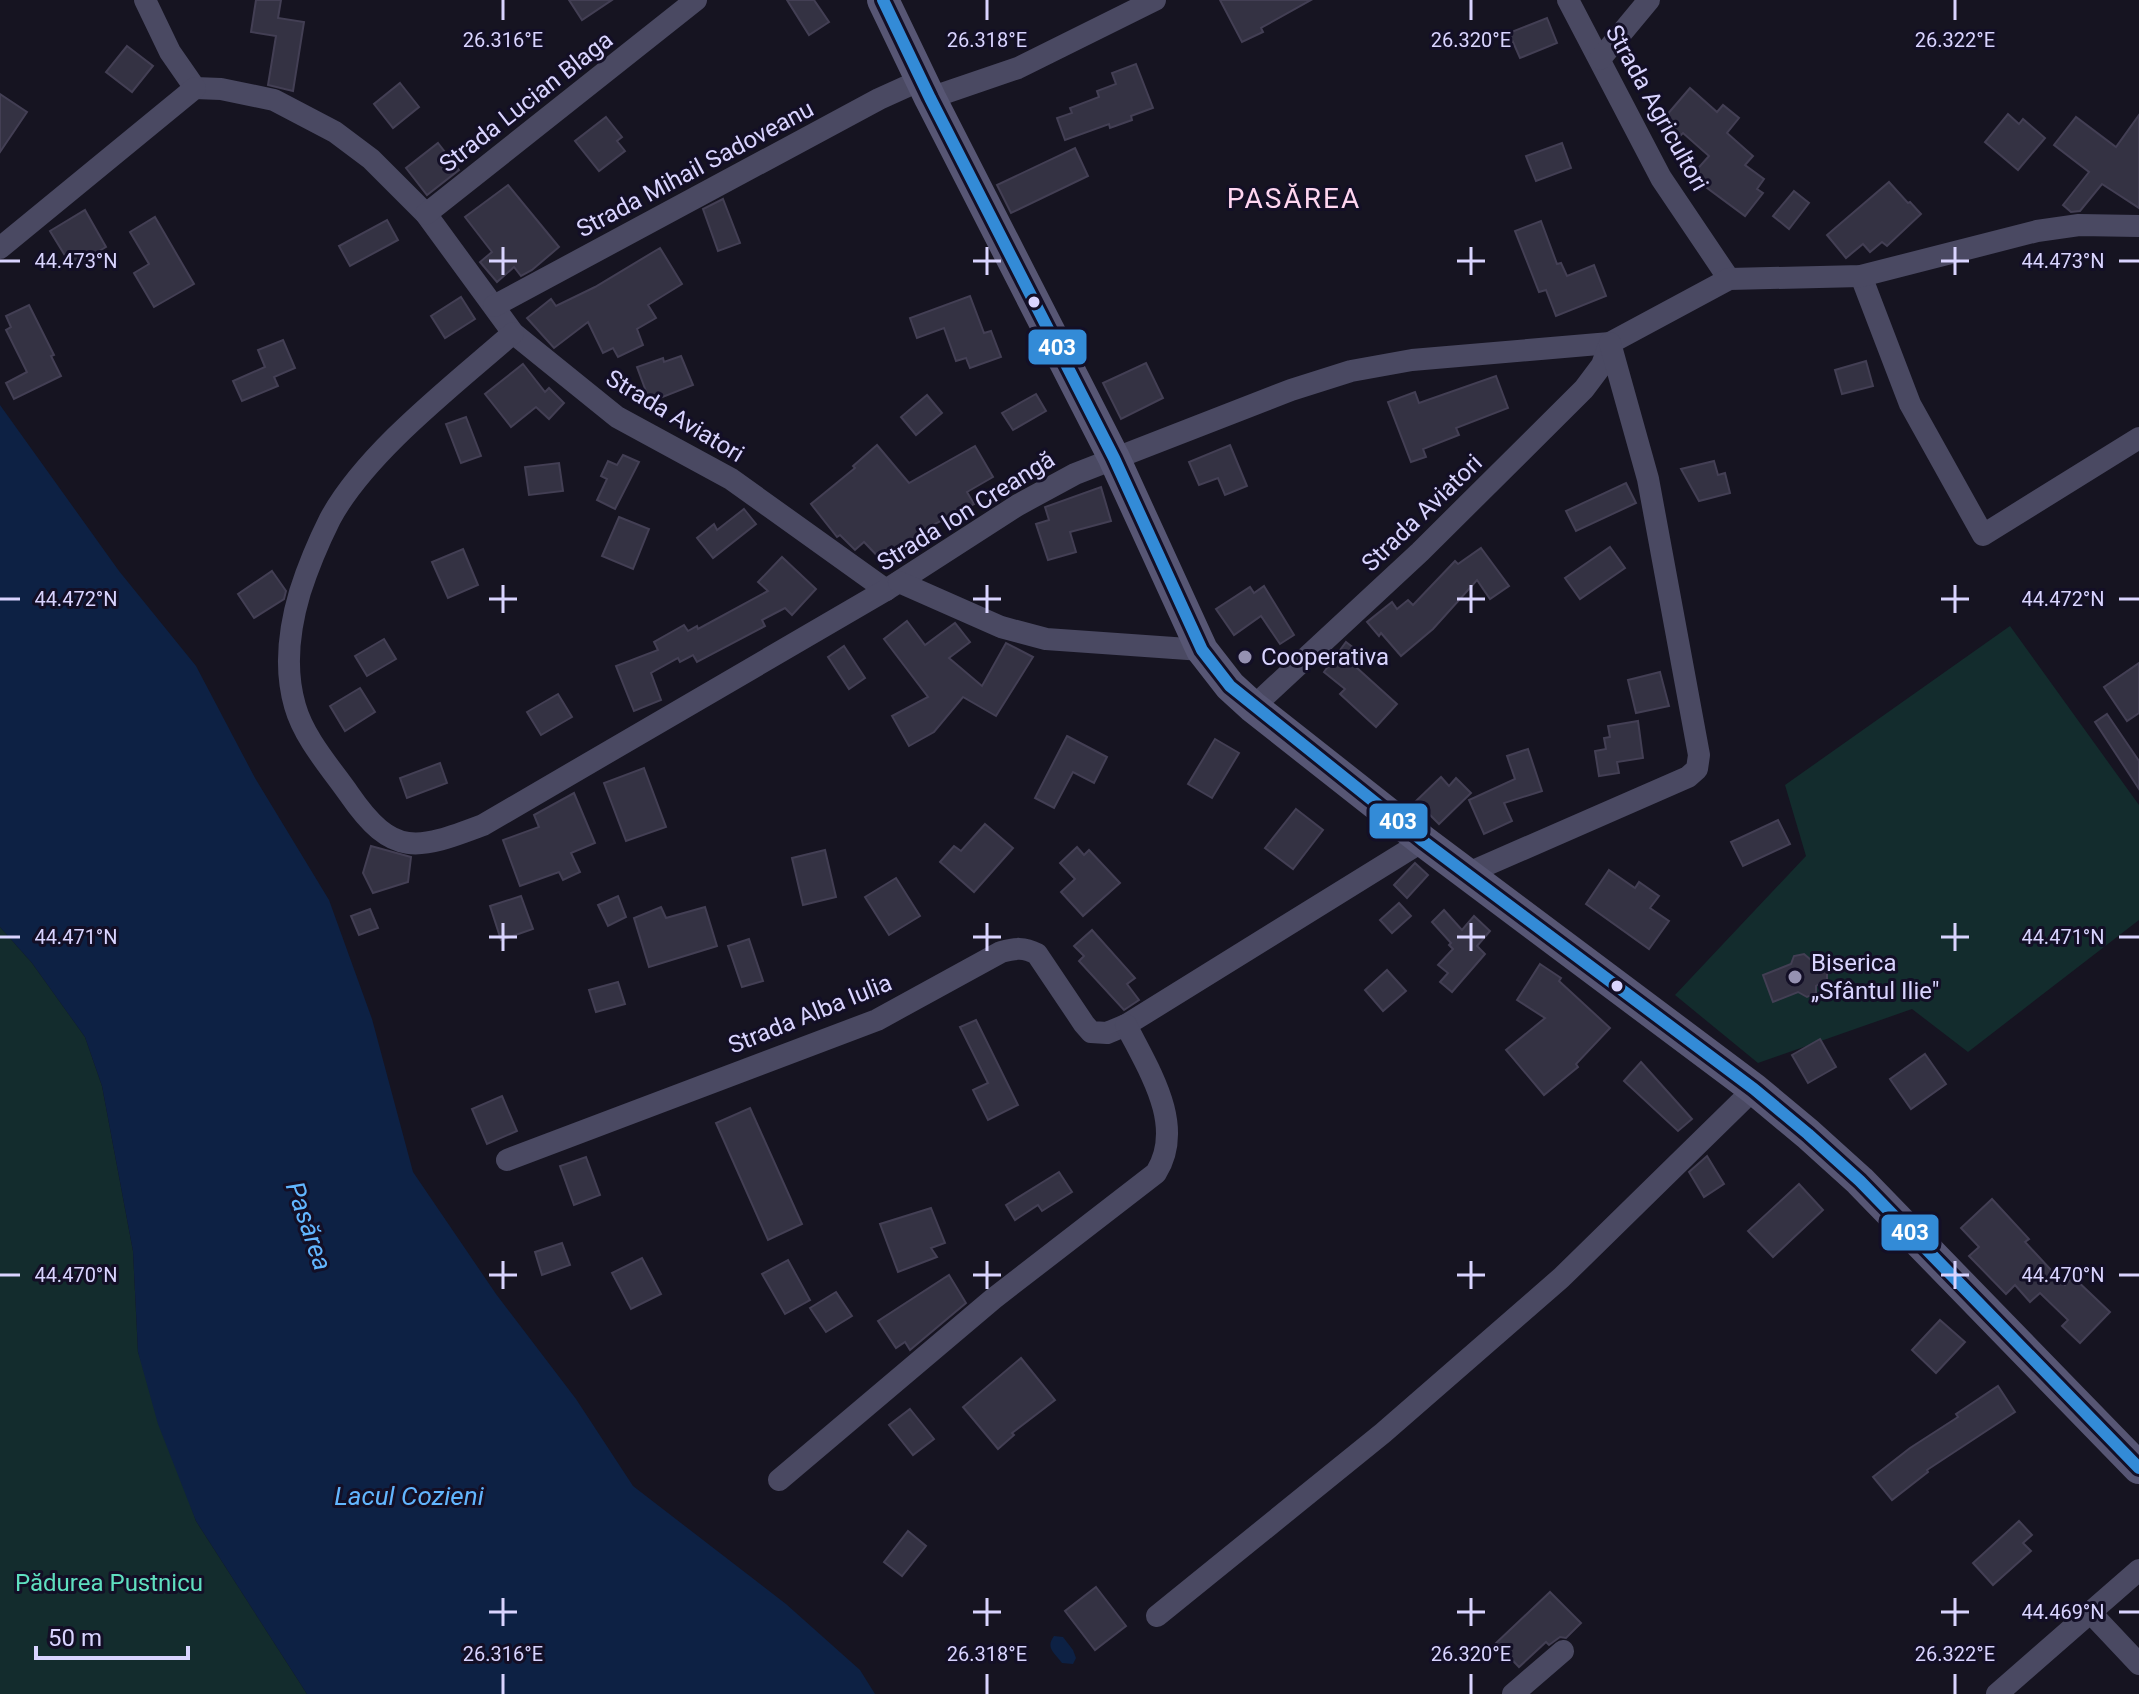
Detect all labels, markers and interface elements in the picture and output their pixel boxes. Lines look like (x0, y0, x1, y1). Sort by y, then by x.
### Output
street label: Strada Agricultori (1600, 20, 1714, 196)
street label: Strada Lucian Blaga (434, 26, 618, 178)
text: 26.316°E (463, 28, 543, 52)
text: 26.318°E (947, 28, 1027, 52)
text: 26.320°E (1431, 28, 1511, 52)
text: 26.322°E (1915, 28, 1995, 52)
street label: Strada Mihail Sadoveanu (572, 95, 818, 243)
district label: PASĂREA (1227, 182, 1361, 215)
text: 44.473°N (34, 249, 118, 273)
text: 44.473°N (2021, 249, 2105, 273)
unlabelled marker (1026, 294, 1042, 310)
line badge: 403 (1027, 328, 1088, 366)
text: 403 (1038, 335, 1076, 360)
street label: Strada Aviatori (601, 364, 749, 468)
street label: Strada Ion Creangă (872, 445, 1060, 577)
street label: Strada Aviatori (1356, 449, 1488, 577)
text: 44.472°N (34, 587, 118, 611)
text: 44.472°N (2021, 587, 2105, 611)
place label: Cooperativa (1261, 643, 1389, 671)
marker: Cooperativa (1236, 648, 1254, 666)
line badge: 403 (1368, 802, 1429, 840)
text: 403 (1379, 809, 1417, 834)
text: 44.471°N (34, 925, 118, 949)
text: 44.471°N (2021, 925, 2105, 949)
place label: Biserica „Sfântul Ilie" (1811, 949, 1940, 1005)
street label: Strada Alba Iulia (724, 968, 896, 1060)
marker: Biserica „Sfântul Ilie" (1786, 968, 1804, 986)
unlabelled marker (1609, 978, 1625, 994)
water label: Pasărea (280, 1178, 338, 1274)
line badge: 403 (1880, 1213, 1940, 1252)
text: 403 (1891, 1220, 1929, 1245)
text: 44.470°N (34, 1263, 118, 1287)
text: 44.470°N (2021, 1263, 2105, 1287)
water label: Lacul Cozieni (334, 1481, 485, 1511)
park label: Pădurea Pustnicu (15, 1569, 203, 1597)
text: 44.469°N (2021, 1600, 2105, 1624)
scale bar (36, 1610, 188, 1660)
text: 50 m (48, 1624, 102, 1652)
text: 26.316°E (463, 1642, 543, 1666)
text: 26.318°E (947, 1642, 1027, 1666)
text: 26.320°E (1431, 1642, 1511, 1666)
text: 26.322°E (1915, 1642, 1995, 1666)

